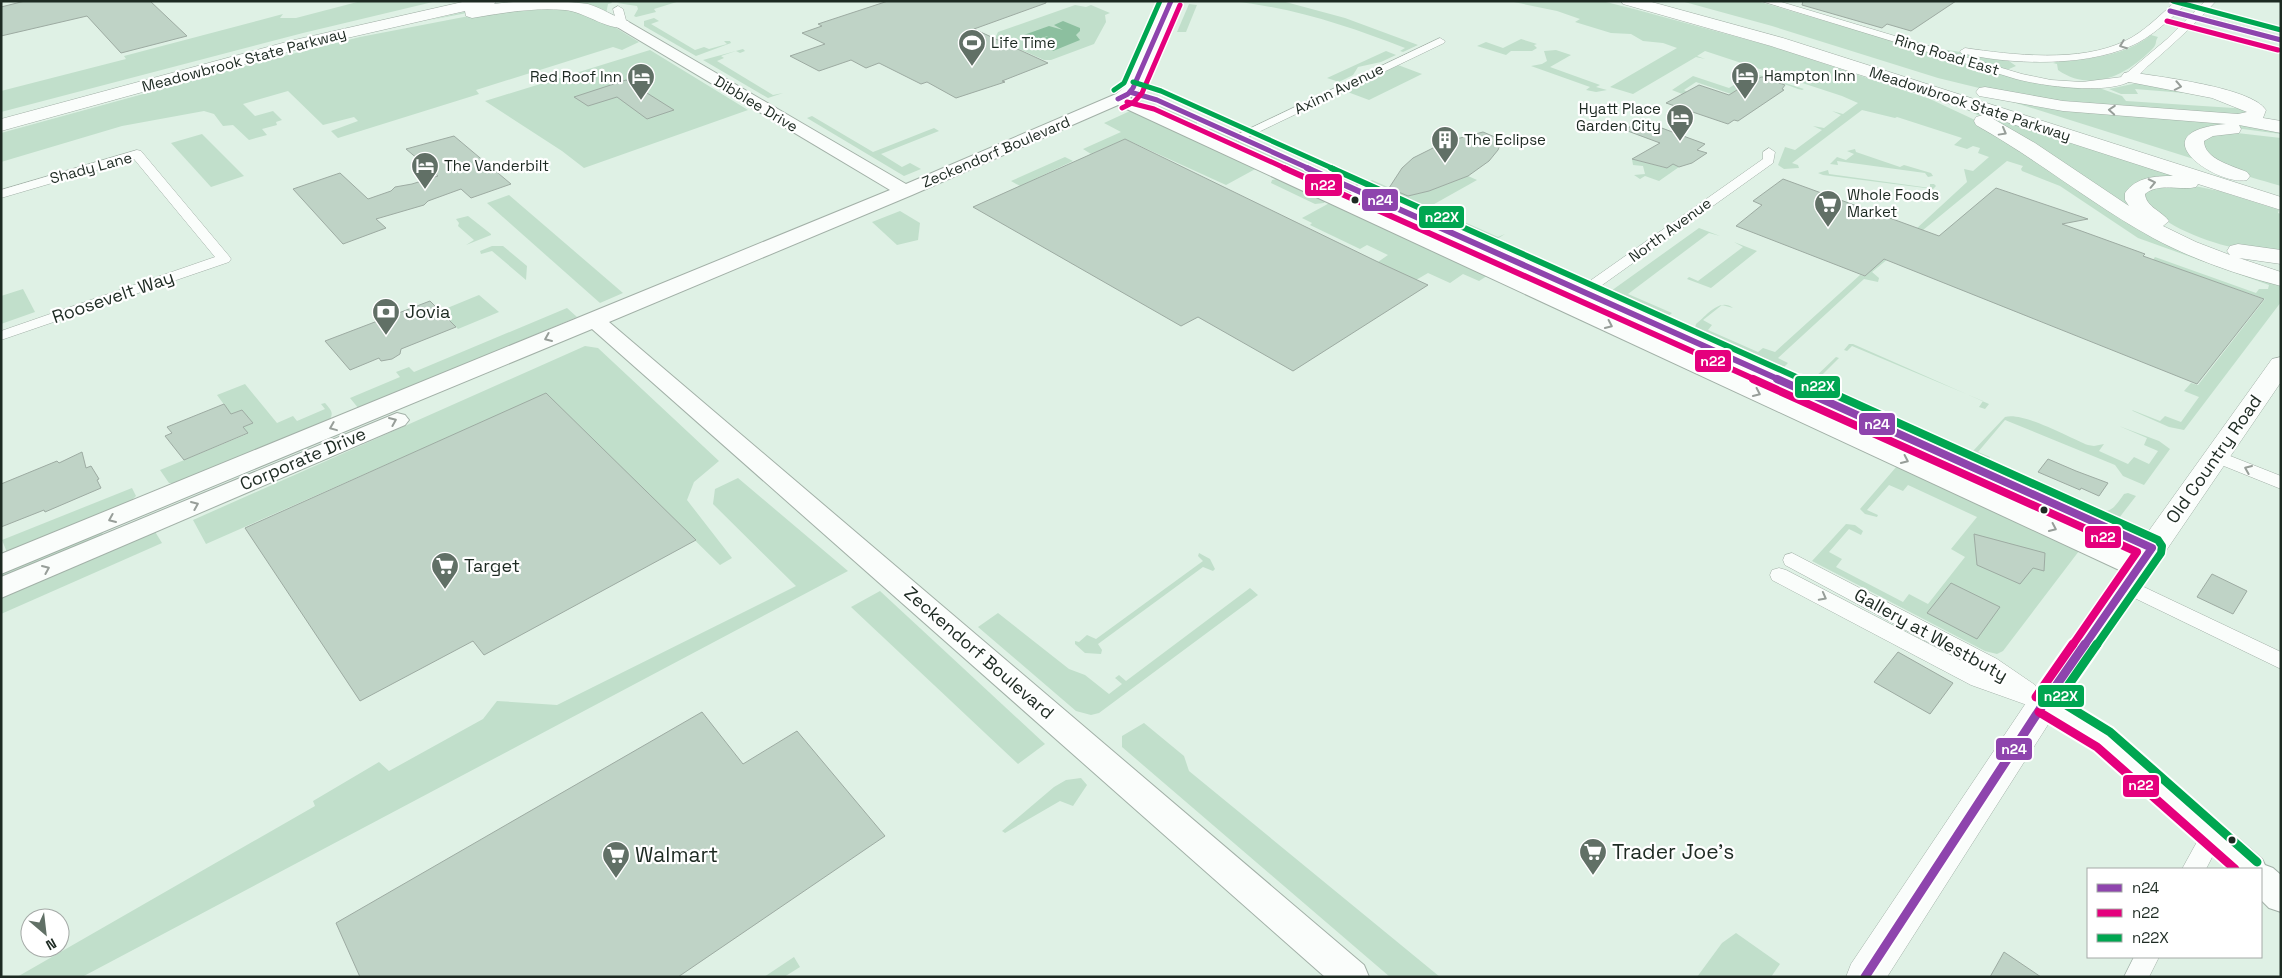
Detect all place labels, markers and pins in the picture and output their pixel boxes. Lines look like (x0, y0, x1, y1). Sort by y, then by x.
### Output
sports icon: Life Time (957, 28, 987, 67)
place label: Life Time (991, 33, 1056, 52)
hotel icon: Hampton Inn (1730, 61, 1760, 100)
hotel icon: Red Roof Inn (626, 62, 656, 101)
place label: Hampton Inn (1764, 66, 1856, 85)
place label: Red Roof Inn (530, 67, 622, 86)
place label: Hyatt Place Garden City (1576, 99, 1661, 135)
hotel icon: Hyatt Place Garden City (1665, 103, 1695, 142)
building icon: The Eclipse (1430, 125, 1460, 164)
place label: The Eclipse (1464, 130, 1546, 149)
hotel icon: The Vanderbilt (410, 151, 440, 190)
place label: The Vanderbilt (444, 156, 549, 175)
place label: Whole Foods Market (1847, 185, 1939, 221)
supermarket icon: Whole Foods Market (1813, 189, 1843, 228)
unlabelled marker (1350, 195, 1360, 205)
bank icon: Jovia (371, 297, 401, 336)
place label: Jovia (405, 300, 450, 323)
unlabelled marker (2039, 505, 2049, 515)
supermarket icon: Target (430, 551, 460, 590)
place label: Target (464, 554, 520, 577)
unlabelled marker (2227, 835, 2237, 845)
supermarket icon: Trader Joe's (1578, 837, 1608, 876)
place label: Trader Joe's (1612, 838, 1734, 865)
supermarket icon: Walmart (601, 840, 631, 879)
place label: Walmart (635, 841, 718, 868)

